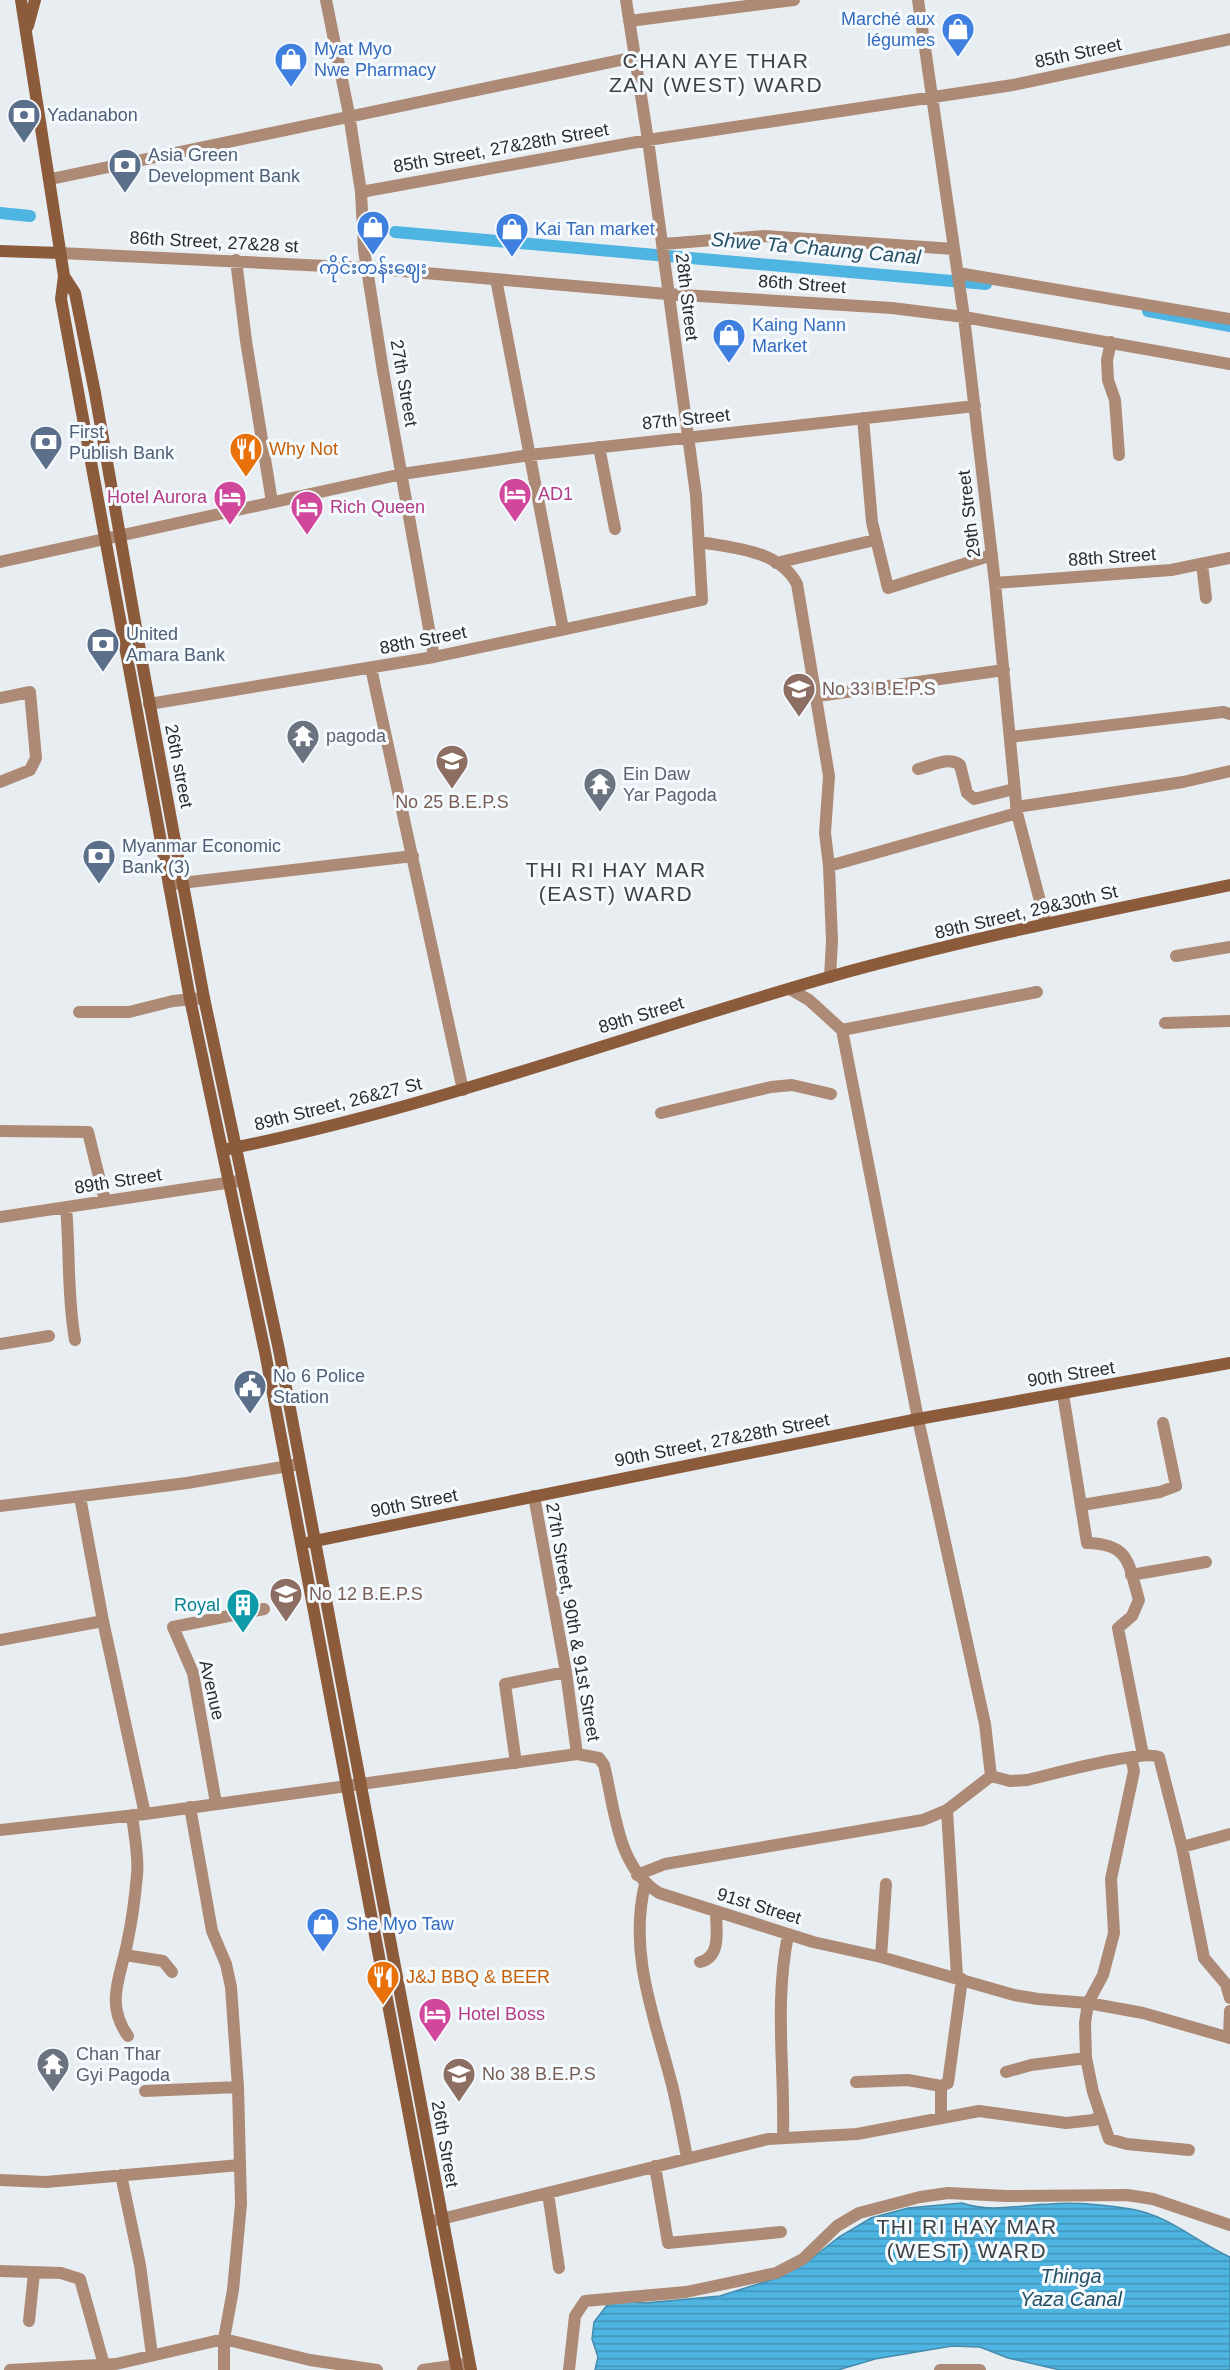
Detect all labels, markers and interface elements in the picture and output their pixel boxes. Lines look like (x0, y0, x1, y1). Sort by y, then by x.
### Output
place label: Marché aux légumes (841, 9, 935, 50)
shop icon: Marché aux légumes (940, 11, 976, 58)
street label: 85th Street (1033, 34, 1123, 72)
place label: Myat Myo Nwe Pharmacy (314, 39, 436, 80)
shop icon: Myat Myo Nwe Pharmacy (273, 41, 309, 88)
district label: CHAN AYE THAR ZAN (WEST) WARD (609, 49, 823, 96)
bank icon: Yadanabon (6, 97, 42, 144)
place label: Yadanabon (47, 105, 138, 125)
street label: 85th Street, 27&28th Street (392, 119, 610, 177)
place label: Asia Green Development Bank (148, 145, 301, 186)
bank icon: Asia Green Development Bank (107, 147, 143, 194)
shop icon: ကိုင်းတန်းဈေး (355, 209, 391, 256)
shop icon: Kai Tan market (494, 211, 530, 258)
place label: Kai Tan market (535, 219, 655, 239)
street label: 86th Street, 27&28 st (129, 228, 299, 256)
water label: Shwe Ta Chaung Canal (710, 228, 922, 268)
street label: 28th Street (672, 252, 702, 342)
place label: ကိုင်းတန်းဈေး (319, 254, 427, 283)
street label: 86th Street (757, 271, 847, 297)
place label: Kaing Nann Market (752, 315, 846, 356)
shop icon: Kaing Nann Market (711, 317, 747, 364)
street label: 27th Street (387, 338, 421, 428)
street label: 87th Street (641, 404, 731, 434)
place label: First Publish Bank (69, 422, 175, 463)
bank icon: First Publish Bank (28, 424, 64, 471)
restaurant icon: Why Not (228, 431, 264, 478)
place label: Why Not (269, 439, 338, 459)
street label: 29th Street (954, 469, 984, 559)
hotel icon: AD1 (497, 476, 533, 523)
hotel icon: Hotel Aurora (212, 479, 248, 526)
place label: AD1 (538, 484, 573, 504)
place label: Hotel Aurora (107, 487, 208, 507)
hotel icon: Rich Queen (289, 489, 325, 536)
place label: Rich Queen (330, 497, 425, 517)
street label: 88th Street (1067, 544, 1157, 570)
street label: 88th Street (378, 622, 468, 658)
place label: United Amara Bank (126, 624, 226, 665)
bank icon: United Amara Bank (85, 626, 121, 673)
school or university icon: No 33 B.E.P.S (781, 671, 817, 718)
place label: No 33 B.E.P.S (822, 679, 936, 699)
temple icon: pagoda (285, 718, 321, 765)
street label: 26th street (161, 722, 197, 810)
place label: pagoda (326, 726, 387, 746)
school or university icon: No 25 B.E.P.S (434, 743, 470, 790)
place label: Ein Daw Yar Pagoda (623, 764, 718, 805)
temple icon: Ein Daw Yar Pagoda (582, 766, 618, 813)
place label: No 25 B.E.P.S (395, 792, 509, 812)
place label: Myanmar Economic Bank (3) (122, 836, 281, 877)
bank icon: Myanmar Economic Bank (3) (81, 838, 117, 885)
district label: THI RI HAY MAR (EAST) WARD (525, 858, 707, 905)
street label: 89th Street, 29&30th St (933, 881, 1119, 943)
street label: 89th Street (596, 993, 686, 1037)
street label: 89th Street, 26&27 St (252, 1073, 424, 1135)
street label: 89th Street (73, 1164, 163, 1198)
street label: 90th Street (1026, 1357, 1116, 1391)
place label: No 6 Police Station (273, 1366, 365, 1407)
public building icon: No 6 Police Station (232, 1368, 268, 1415)
street label: 90th Street, 27&28th Street (613, 1409, 831, 1471)
street label: 90th Street (369, 1485, 459, 1521)
street label: 27th Street, 90th & 91st Street (542, 1501, 604, 1743)
school or university icon: No 12 B.E.P.S (268, 1576, 304, 1623)
place label: No 12 B.E.P.S (309, 1584, 423, 1604)
building icon: Royal (225, 1587, 261, 1634)
place label: Royal (174, 1595, 220, 1615)
street label: Avenue (195, 1658, 229, 1722)
street label: 91st Street (714, 1884, 804, 1928)
shop icon: She Myo Taw (305, 1906, 341, 1953)
place label: She Myo Taw (346, 1914, 455, 1934)
restaurant icon: J&J BBQ & BEER (365, 1959, 401, 2006)
place label: J&J BBQ & BEER (406, 1967, 550, 1987)
hotel icon: Hotel Boss (417, 1996, 453, 2043)
place label: Hotel Boss (458, 2004, 545, 2024)
place label: Chan Thar Gyi Pagoda (76, 2044, 171, 2085)
temple icon: Chan Thar Gyi Pagoda (35, 2046, 71, 2093)
school or university icon: No 38 B.E.P.S (441, 2056, 477, 2103)
place label: No 38 B.E.P.S (482, 2064, 596, 2084)
street label: 26th Street (428, 2099, 462, 2189)
district label: THI RI HAY MAR (WEST) WARD (876, 2215, 1058, 2262)
water label: Thinga Yaza Canal (1020, 2265, 1123, 2310)

